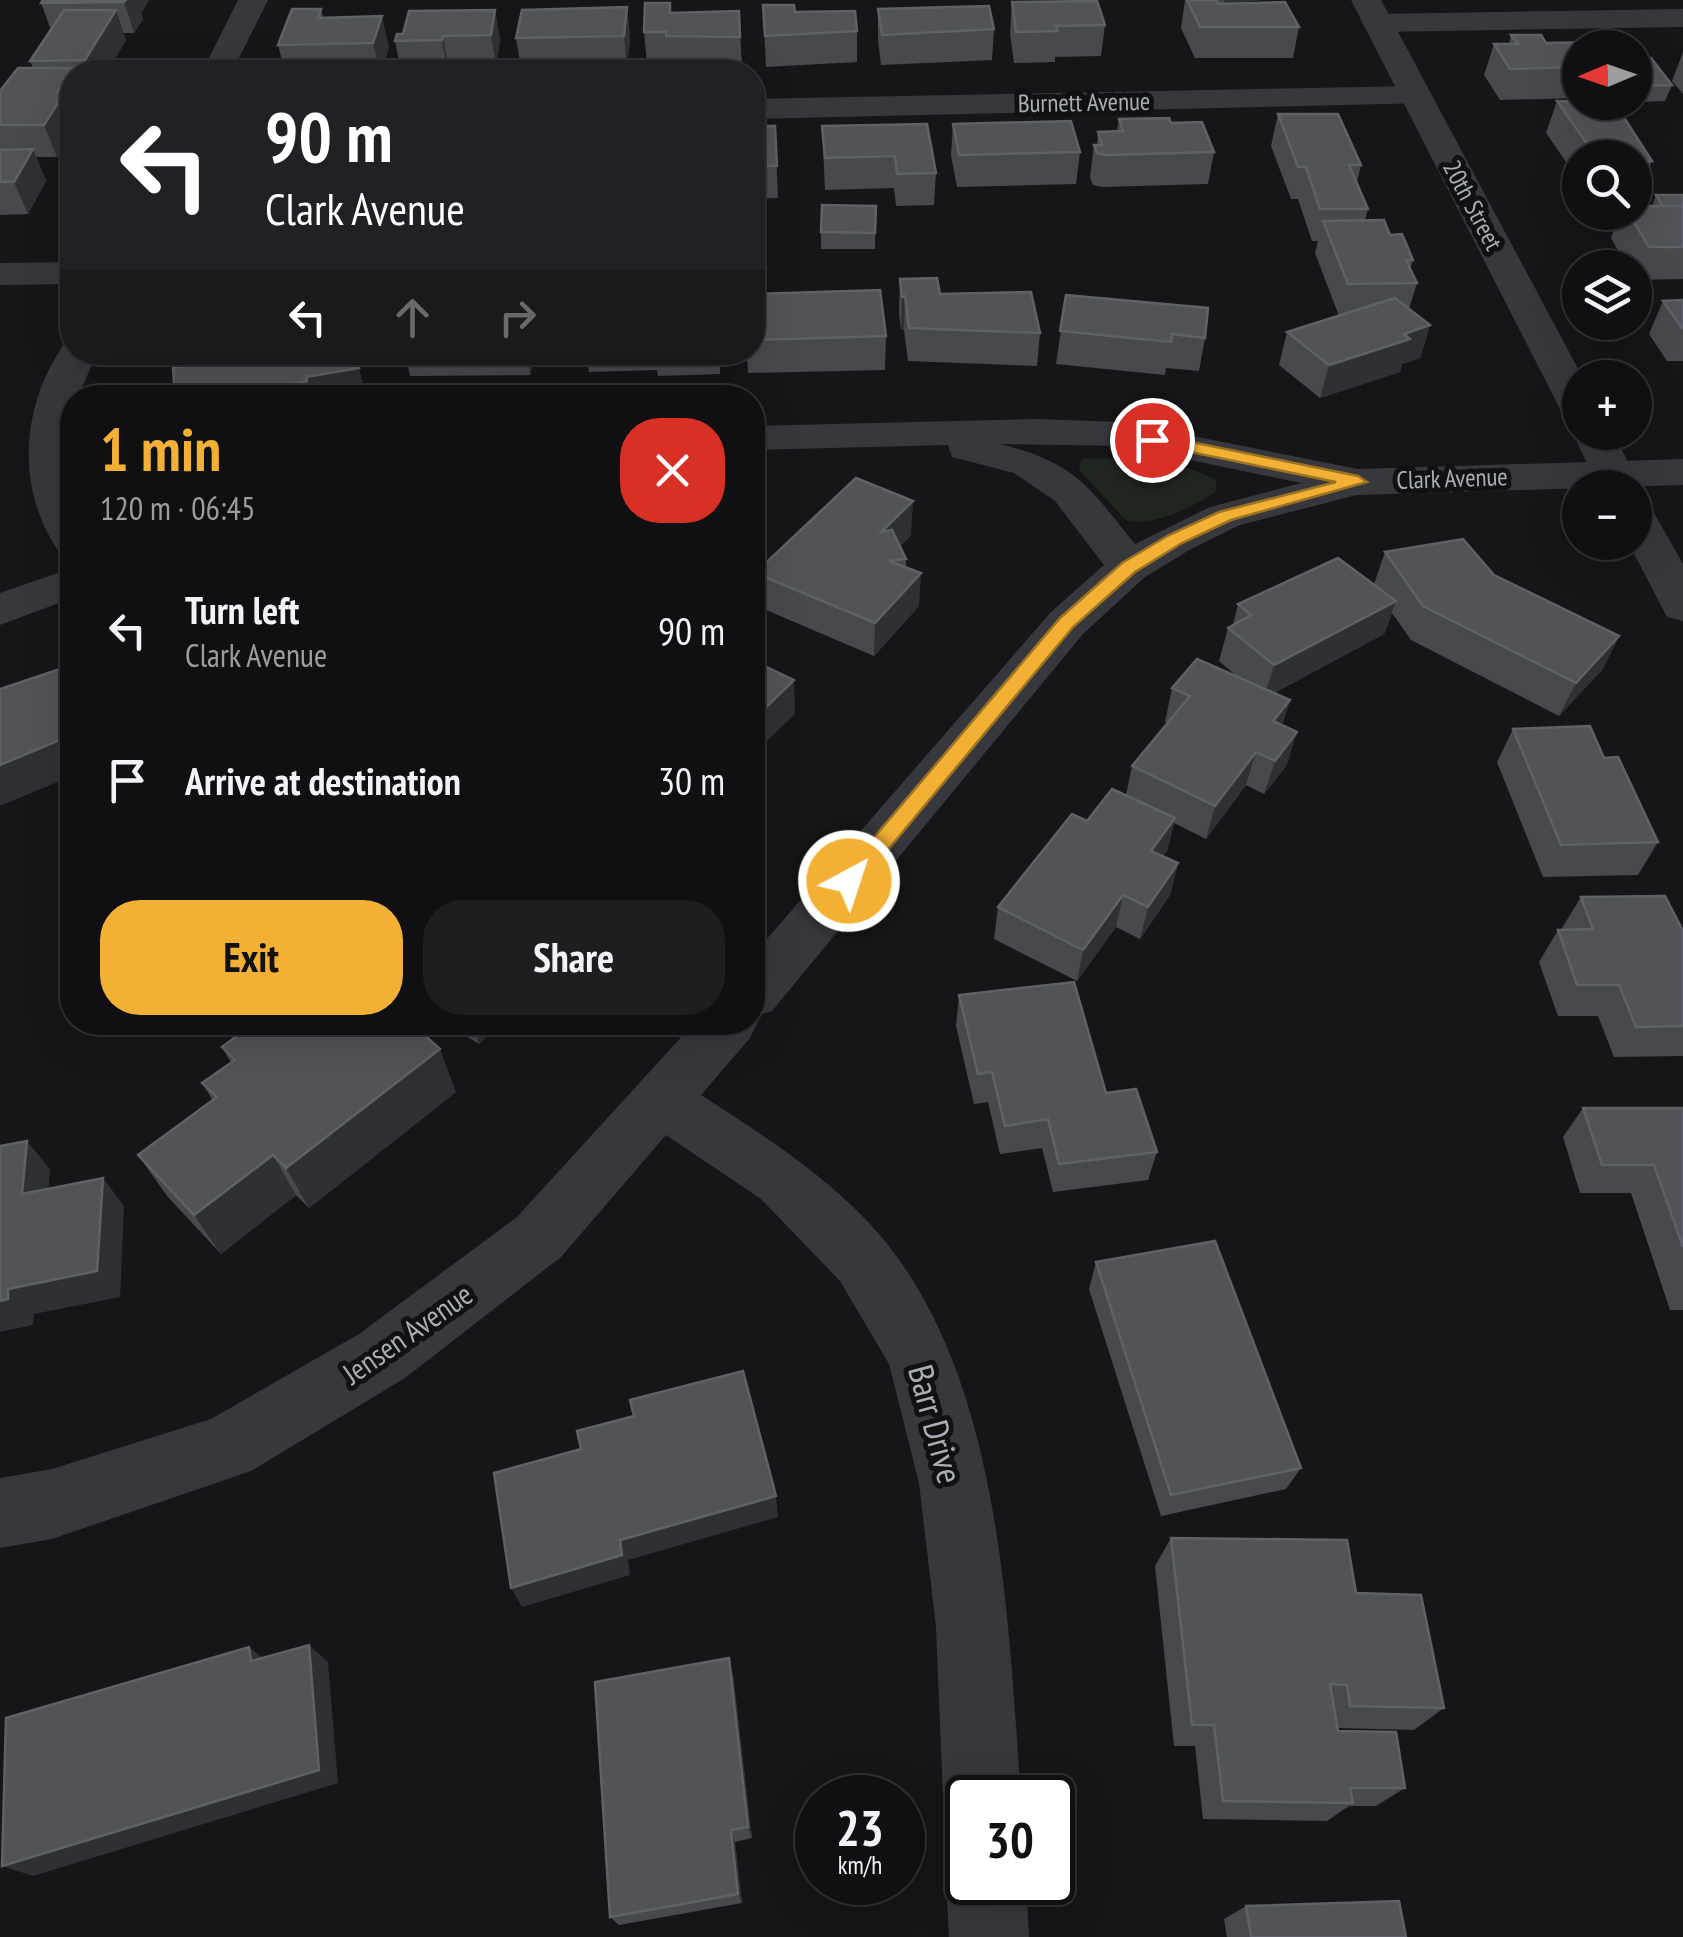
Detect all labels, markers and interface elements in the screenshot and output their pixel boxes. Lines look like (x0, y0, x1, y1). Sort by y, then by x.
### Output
north arrow (1562, 30, 1652, 120)
map controls (1562, 30, 1652, 560)
street label: Burnett Avenue (1018, 85, 1150, 119)
text: 90 m (265, 91, 393, 181)
icon: left (100, 100, 230, 230)
button: search (1562, 140, 1652, 230)
street label: 20th Street (1436, 154, 1510, 256)
text: Clark Avenue (265, 179, 465, 237)
button: layers (1562, 250, 1652, 340)
icon: left (280, 290, 335, 345)
icon: ahead (385, 290, 440, 345)
icon: right (490, 290, 545, 345)
button: + (1562, 360, 1652, 450)
pin (1110, 398, 1195, 483)
text: 1 min (100, 410, 221, 488)
icon: arrive (1125, 413, 1180, 468)
button: close (620, 418, 725, 523)
street label: Clark Avenue (1396, 460, 1508, 496)
button: − (1562, 470, 1652, 560)
text: 120 m · 06:45 (100, 487, 255, 529)
text: Turn left (185, 585, 299, 634)
icon: left (100, 603, 155, 658)
text: 90 m (658, 606, 725, 655)
text: Clark Avenue (185, 634, 327, 676)
icon: arrive (100, 753, 155, 808)
text: Arrive at destination (185, 756, 461, 805)
text: 30 m (658, 756, 725, 805)
position arrow (797, 829, 901, 933)
button: Exit (100, 900, 403, 1015)
button: Share (423, 900, 725, 1015)
street label: Jensen Avenue (334, 1274, 480, 1393)
street label: Barr Drive (898, 1360, 974, 1488)
speed limit sign: 30 (945, 1775, 1075, 1905)
text: 23 (836, 1795, 884, 1860)
text: km/h (838, 1849, 882, 1881)

